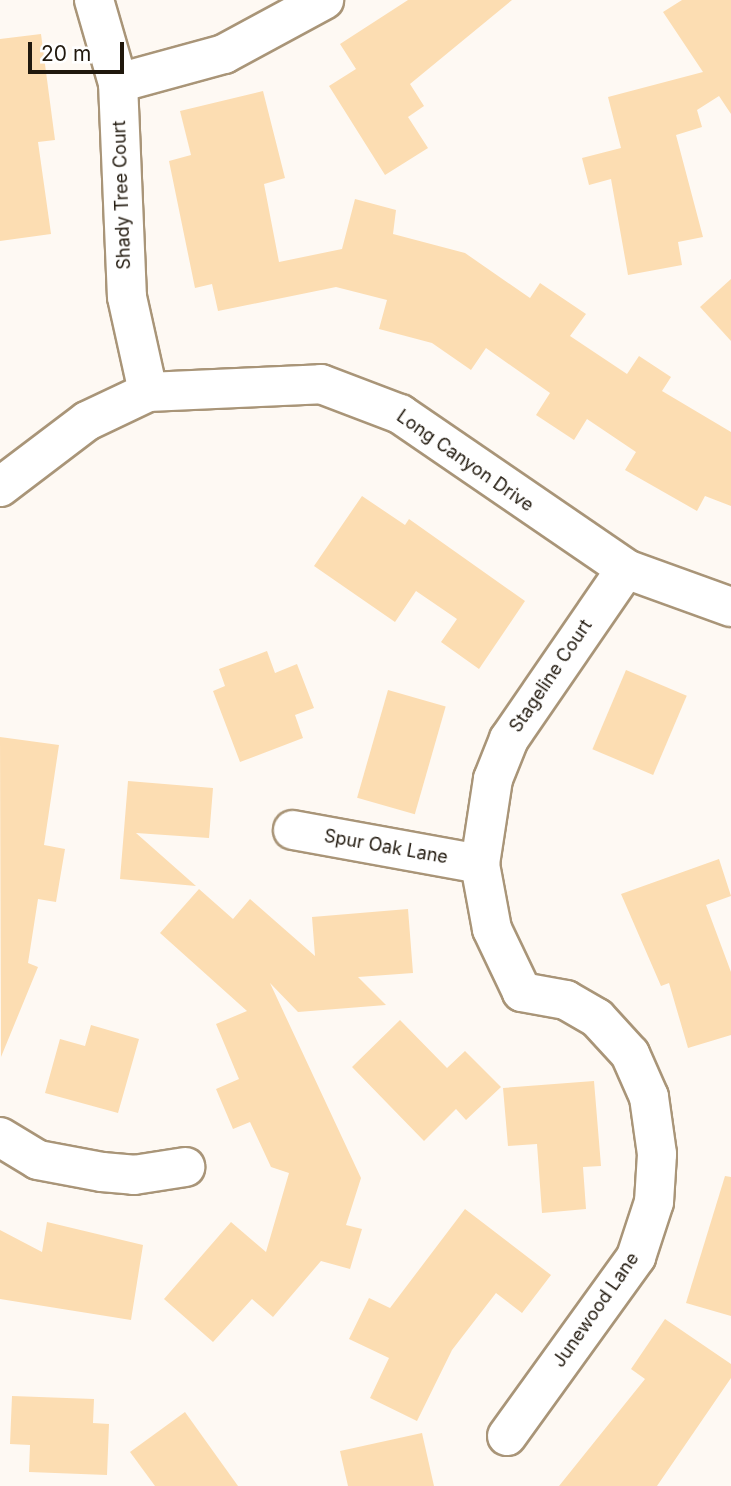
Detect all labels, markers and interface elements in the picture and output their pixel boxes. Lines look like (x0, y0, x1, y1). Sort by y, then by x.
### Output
scale bar (32, 28, 128, 72)
text: 20 m (41, 41, 91, 66)
street label: Shady Tree Court (109, 120, 135, 270)
street label: Long Canyon Drive (392, 406, 538, 516)
street label: Stageline Court (505, 615, 597, 737)
street label: Spur Oak Lane (322, 825, 450, 869)
street label: Junewood Lane (548, 1248, 644, 1372)

